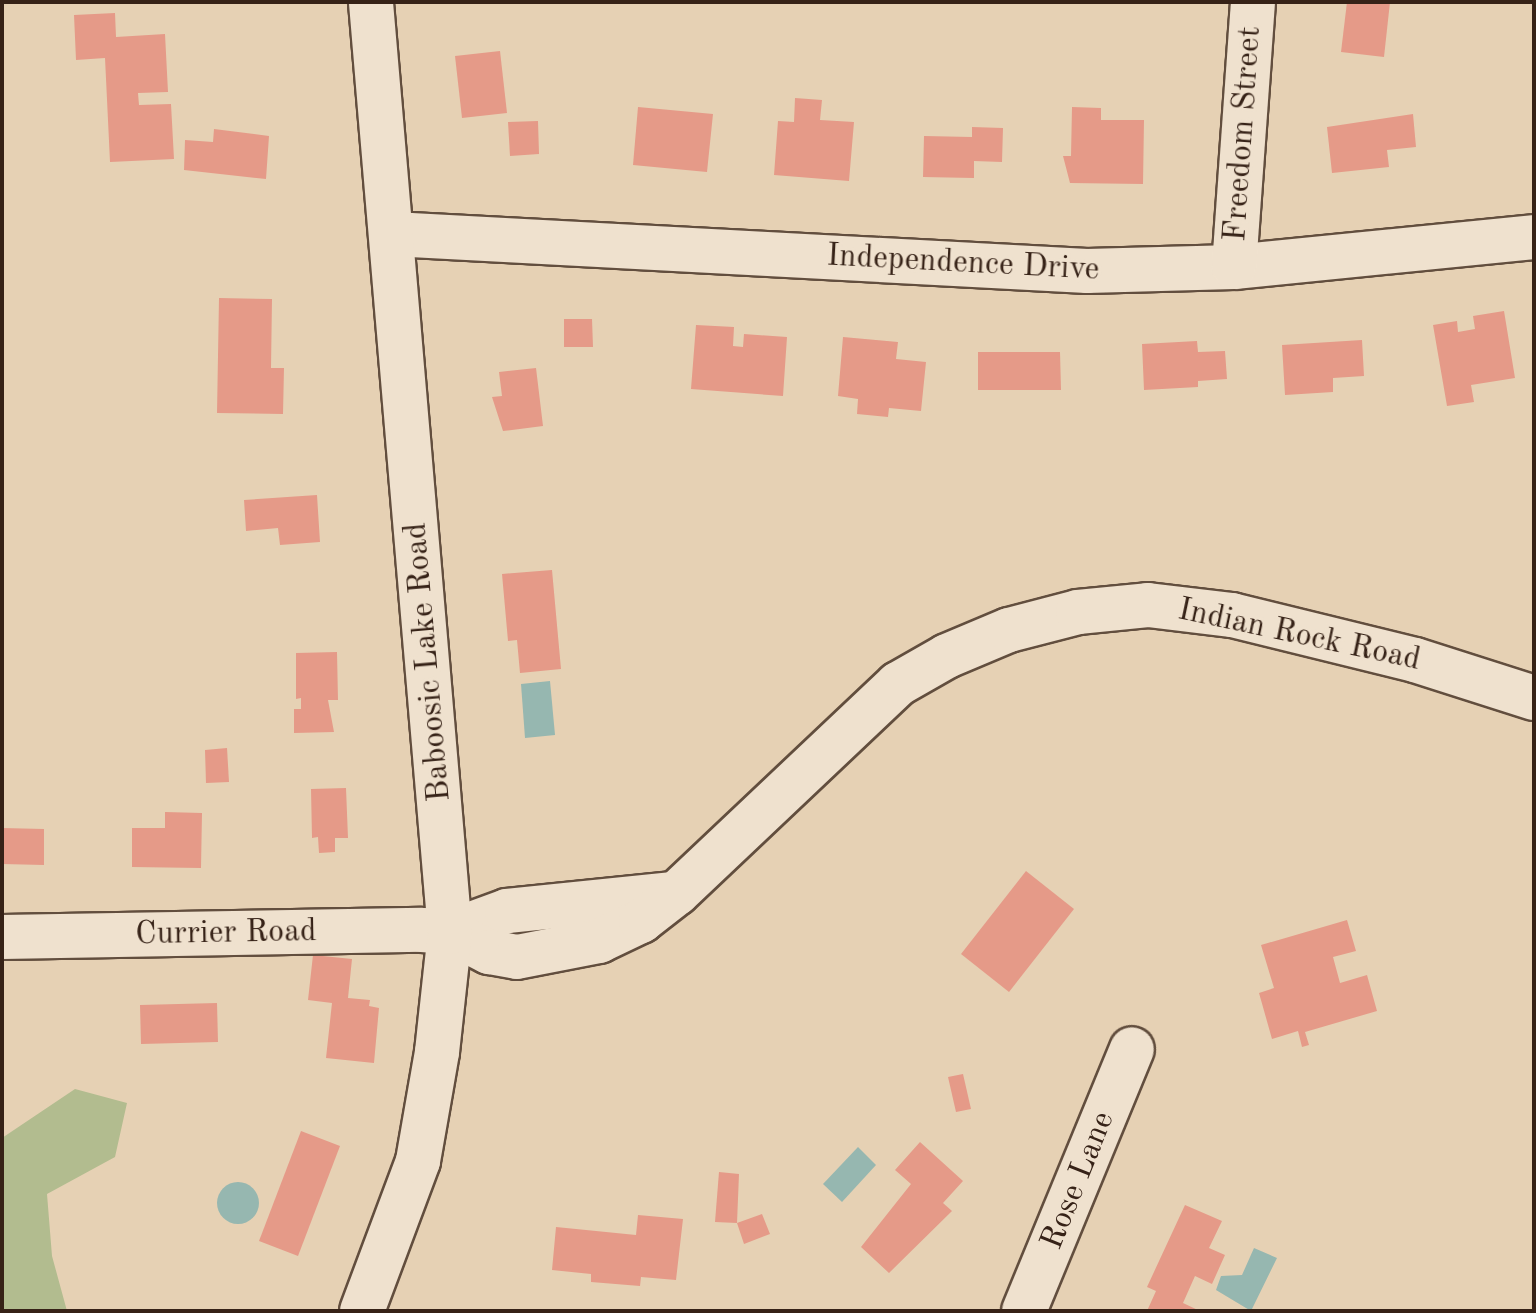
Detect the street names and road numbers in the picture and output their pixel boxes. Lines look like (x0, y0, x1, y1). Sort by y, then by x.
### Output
street label: Freedom Street (1217, 25, 1271, 243)
street label: Independence Drive (826, 238, 1100, 290)
street label: Baboosic Lake Road (398, 521, 460, 803)
street label: Indian Rock Road (1174, 592, 1424, 680)
street label: Currier Road (135, 913, 317, 955)
street label: Rose Lane (1034, 1106, 1124, 1256)

